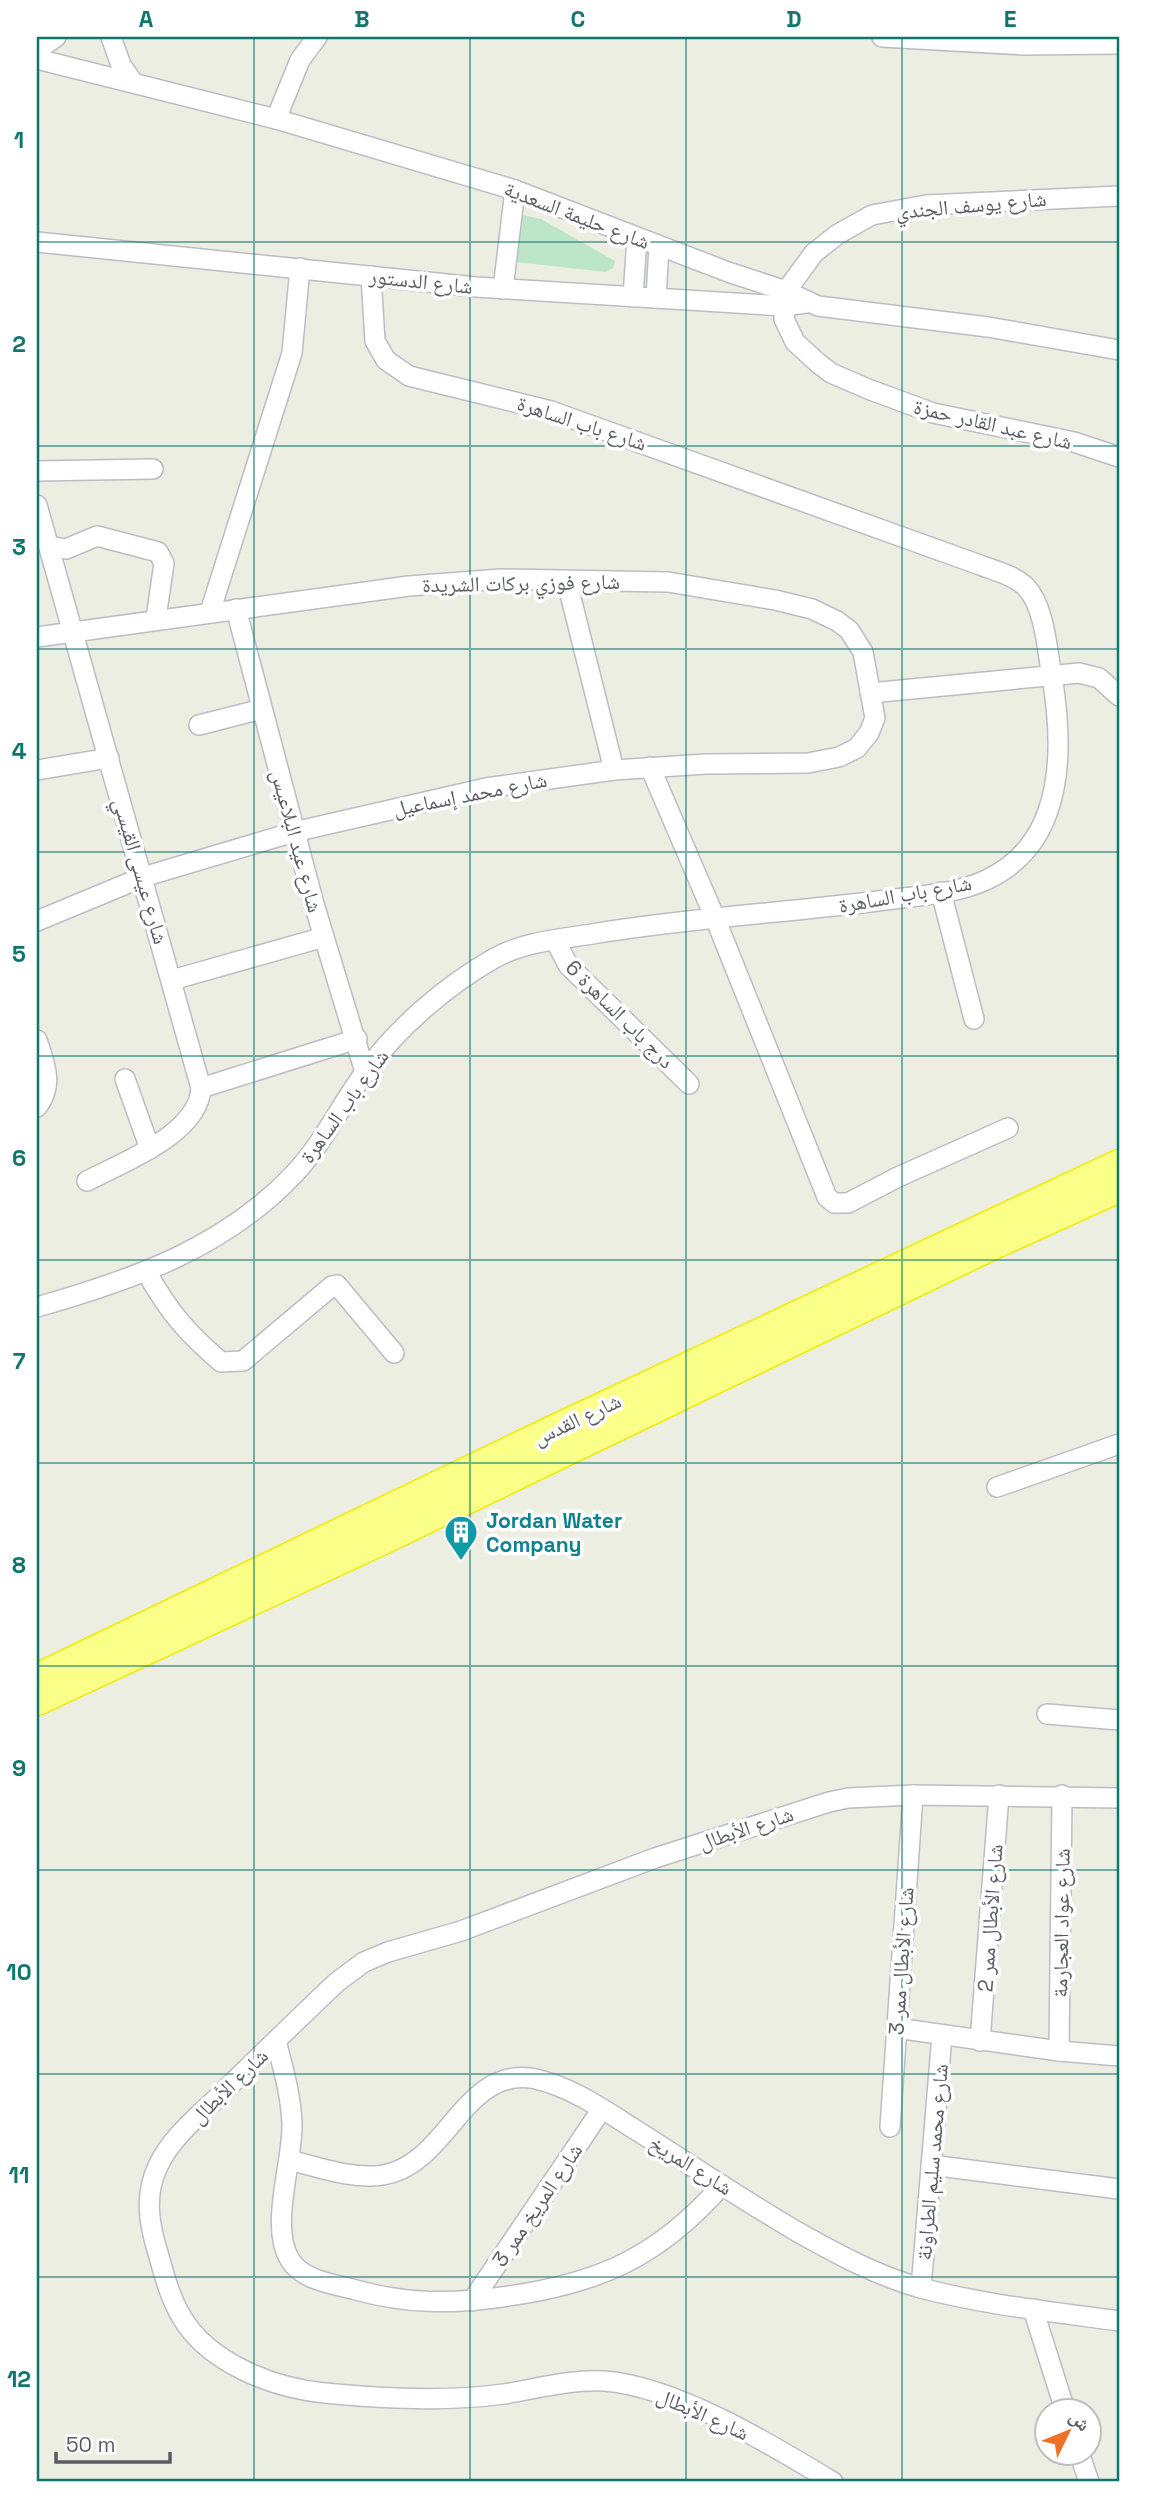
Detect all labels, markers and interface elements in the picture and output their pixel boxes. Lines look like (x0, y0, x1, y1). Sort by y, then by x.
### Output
text: A (139, 4, 154, 34)
text: B (354, 4, 370, 34)
text: C (571, 4, 585, 34)
text: D (786, 4, 802, 34)
text: E (1004, 4, 1016, 34)
text: 1 (14, 125, 24, 155)
street label: شارع حليمة السعدية (500, 175, 654, 255)
street label: شارع يوسف الجندي (894, 185, 1048, 228)
street label: شارع الدستور (367, 262, 474, 300)
text: 2 (12, 329, 26, 359)
street label: شارع باب الساهرة (514, 389, 650, 457)
street label: شارع عبد القادر حمزة (911, 393, 1075, 455)
text: 3 (12, 532, 26, 562)
street label: شارع فوزي بركات الشريدة (422, 568, 620, 602)
text: 4 (12, 736, 27, 766)
street label: شارع محمد إسماعيل (391, 766, 549, 823)
street label: شارع عيد البلاعيس (265, 767, 329, 915)
street label: شارع عيسى القيسي (104, 795, 175, 948)
street label: شارع باب الساهرة (836, 869, 974, 919)
text: 5 (12, 939, 26, 969)
street label: درج باب الساهرة 6 (560, 954, 680, 1074)
street label: شارع باب الساهرة (294, 1044, 394, 1168)
text: 6 (12, 1143, 26, 1173)
text: 7 (13, 1346, 26, 1376)
street label: شارع القدس (529, 1387, 625, 1451)
place label: Jordan Water Company (486, 1507, 622, 1558)
building icon: Jordan Water Company (442, 1513, 480, 1562)
text: 8 (12, 1550, 26, 1580)
text: 9 (12, 1753, 26, 1783)
street label: شارع الأبطال (695, 1800, 797, 1856)
street label: شارع الأبطال ممر 2 (971, 1843, 1009, 1993)
street label: شارع عواد العجارمة (1046, 1848, 1076, 1998)
street label: شارع الأبطال ممر 3 (882, 1886, 920, 2036)
text: 10 (6, 1957, 32, 1987)
street label: شارع الأبطال (184, 2042, 274, 2130)
street label: شارع محمد سليم الطراونة (910, 2063, 955, 2261)
street label: شارع المريخ (644, 2129, 738, 2201)
street label: شارع المريخ ممر 3 (486, 2138, 588, 2272)
text: 11 (9, 2160, 29, 2190)
text: 12 (7, 2364, 31, 2394)
street label: شارع الأبطال (653, 2382, 753, 2446)
north arrow (1034, 2396, 1104, 2466)
text: ش (1064, 2405, 1096, 2437)
scale bar (56, 2421, 170, 2465)
text: 50 m (66, 2431, 116, 2458)

